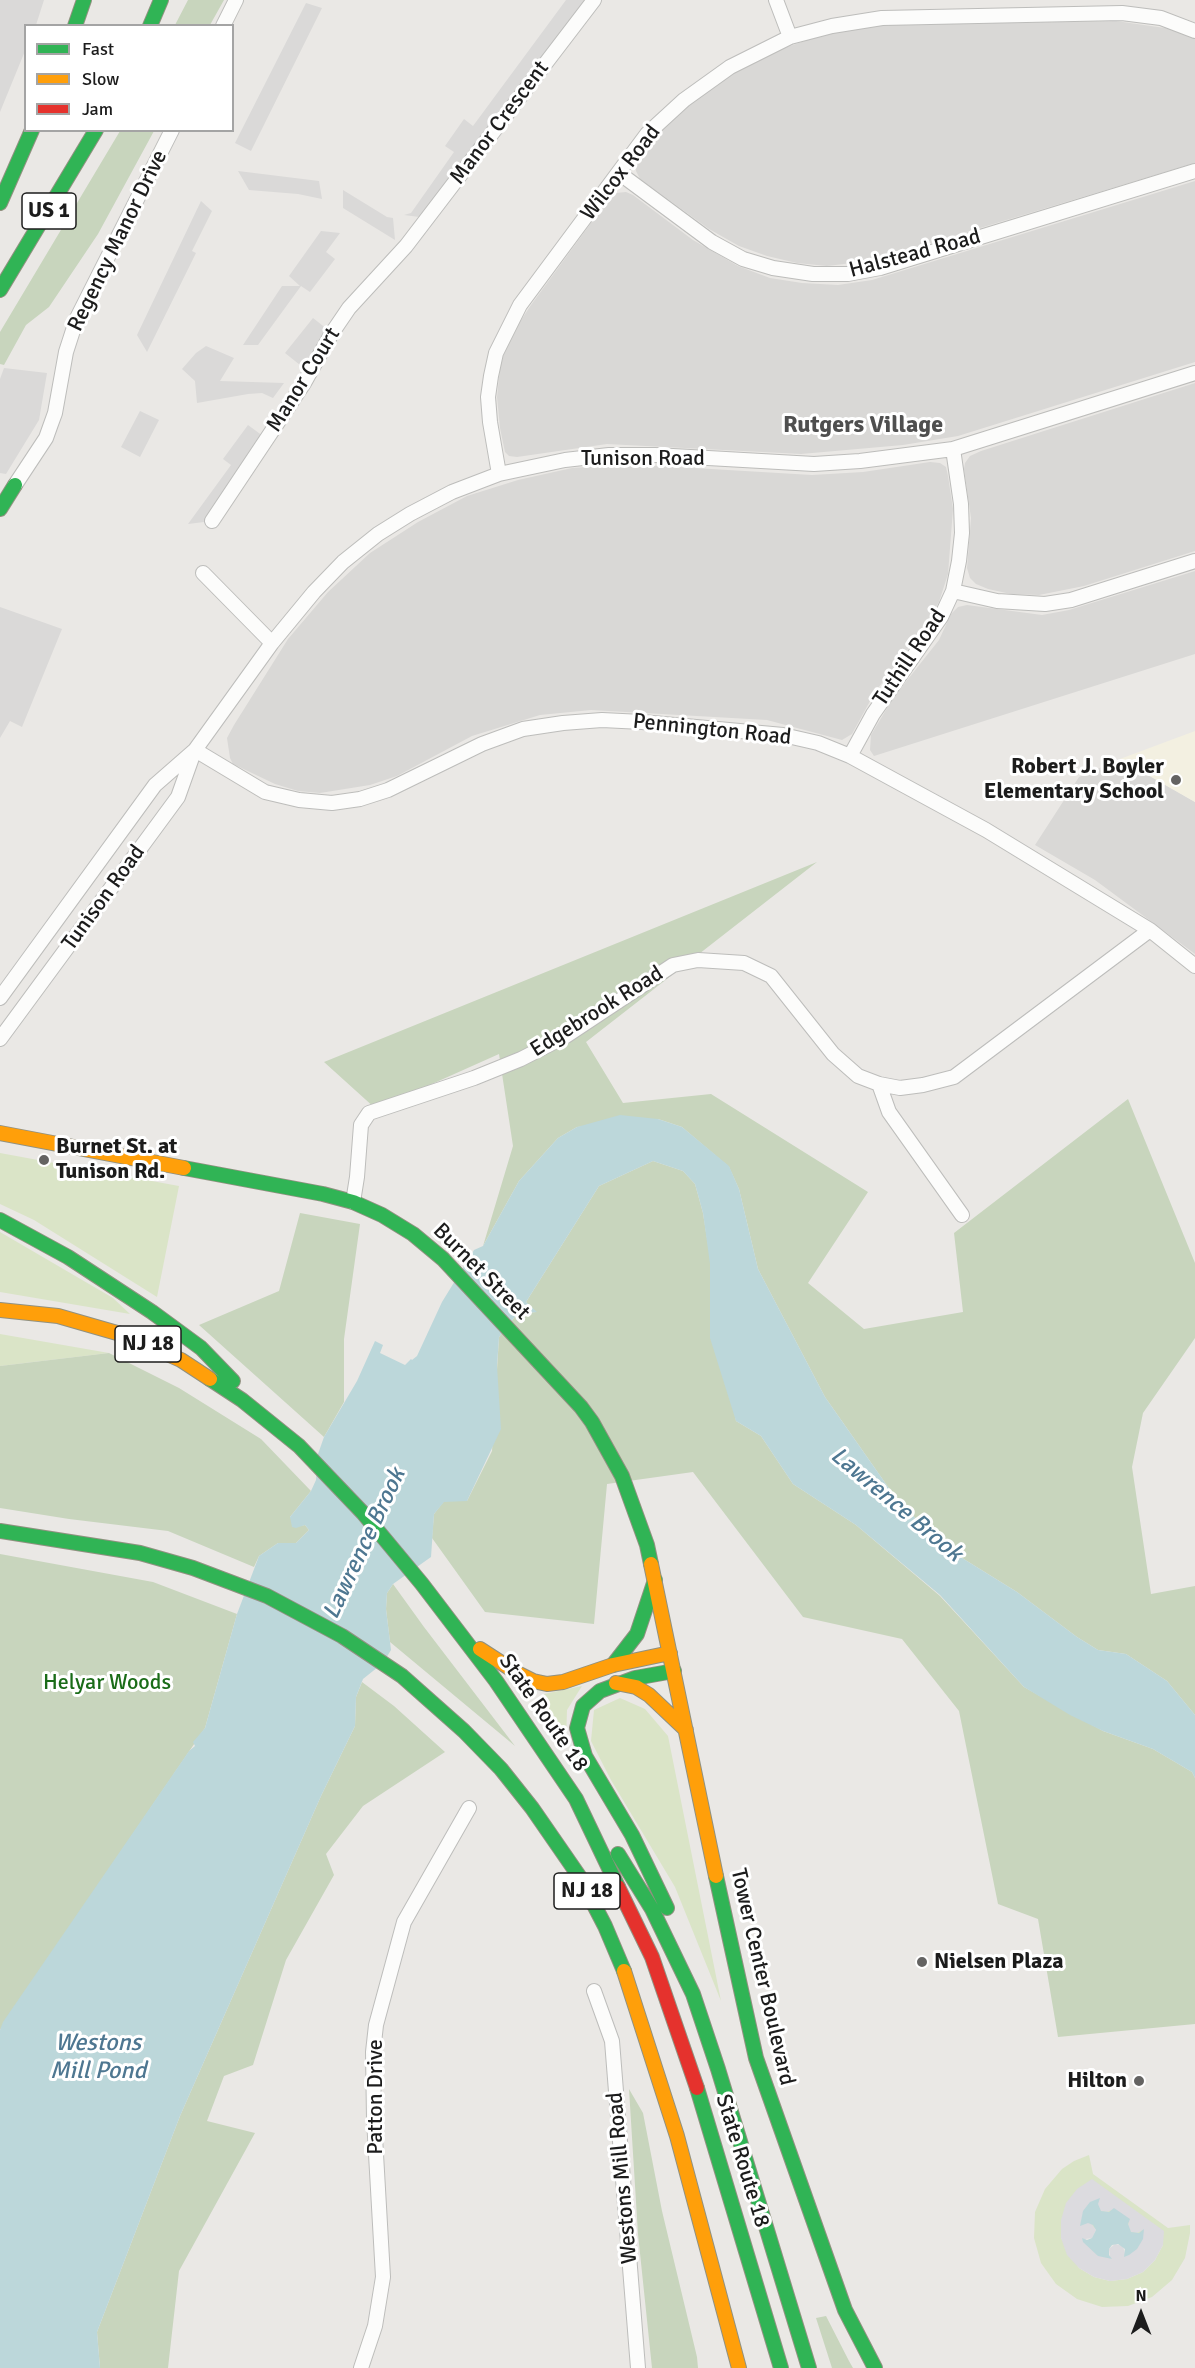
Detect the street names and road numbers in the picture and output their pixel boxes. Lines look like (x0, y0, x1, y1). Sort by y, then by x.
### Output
street label: Manor Crescent (445, 56, 555, 190)
street label: Wilcox Road (575, 120, 667, 226)
street label: Regency Manor Drive (63, 146, 173, 336)
road number: US 1 (22, 193, 76, 229)
street label: Halstead Road (846, 224, 984, 284)
street label: Manor Court (262, 323, 346, 437)
street label: Tunison Road (581, 446, 705, 472)
street label: Tuthill Road (868, 604, 952, 712)
street label: Pennington Road (631, 709, 793, 751)
street label: Tunison Road (57, 840, 151, 956)
street label: Edgebrook Road (526, 961, 668, 1063)
street label: Burnet Street (427, 1218, 535, 1326)
road number: NJ 18 (115, 1326, 181, 1362)
street label: State Route 18 (493, 1649, 593, 1777)
street label: Tower Center Boulevard (724, 1866, 800, 2088)
road number: NJ 18 (554, 1873, 620, 1909)
street label: Patton Drive (363, 2039, 389, 2155)
street label: Westons Mill Road (602, 2091, 644, 2265)
street label: State Route 18 (709, 2091, 775, 2231)

